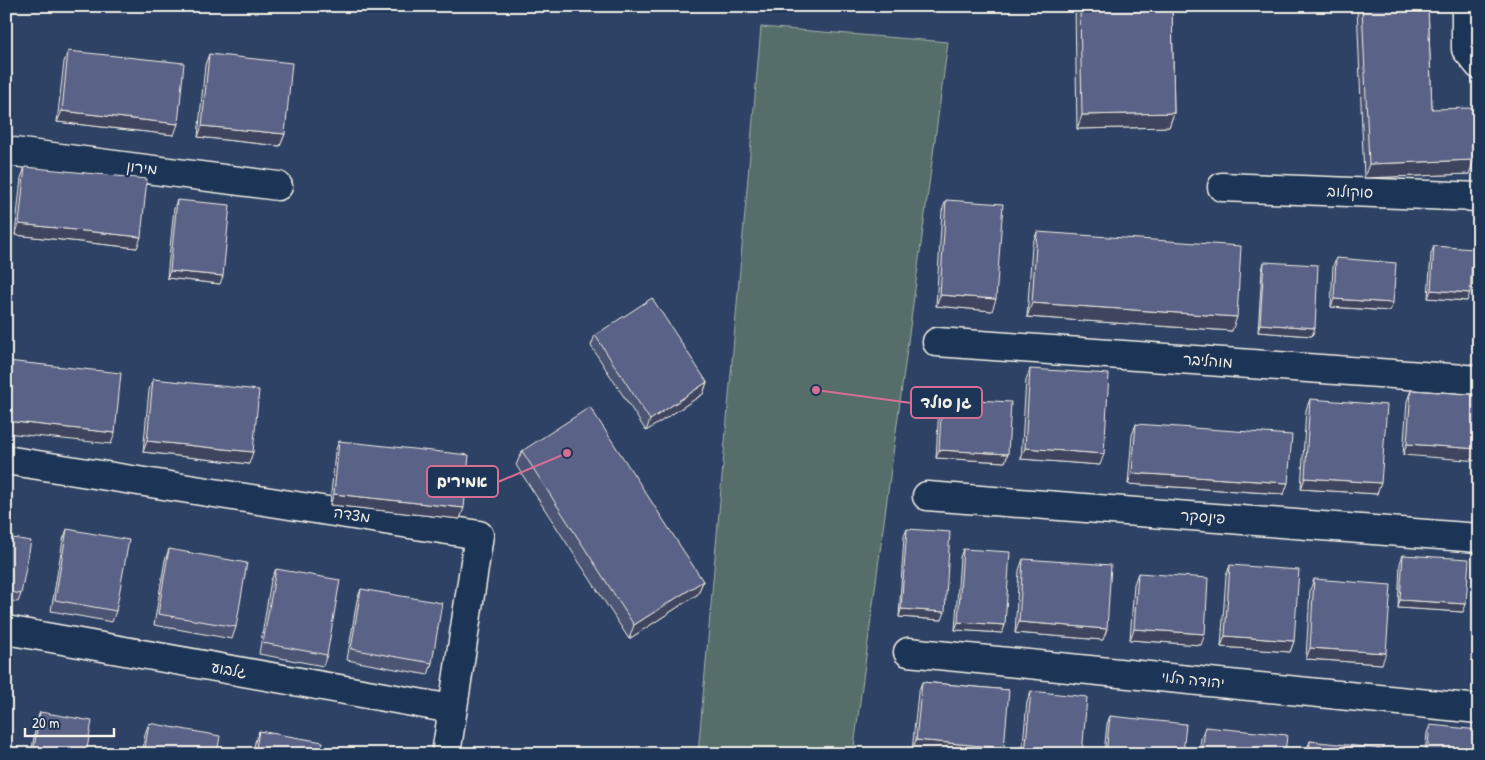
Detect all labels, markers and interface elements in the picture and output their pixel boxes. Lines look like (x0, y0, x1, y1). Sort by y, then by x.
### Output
street label: מירון (125, 155, 159, 180)
street label: סוקולוב (1327, 180, 1373, 203)
street label: מוהליבר (1182, 348, 1234, 373)
callout: גן סולד (911, 387, 982, 418)
text: גן סולד (920, 391, 972, 413)
callout: אמירים (427, 466, 498, 497)
text: אמירים (437, 470, 487, 492)
street label: מצדה (332, 501, 372, 528)
street label: פינסקר (1180, 504, 1226, 529)
street label: גלבוע (210, 656, 249, 683)
street label: יהודה הלוי (1161, 666, 1226, 693)
scale bar (25, 705, 114, 737)
text: 20 m (32, 712, 59, 733)

